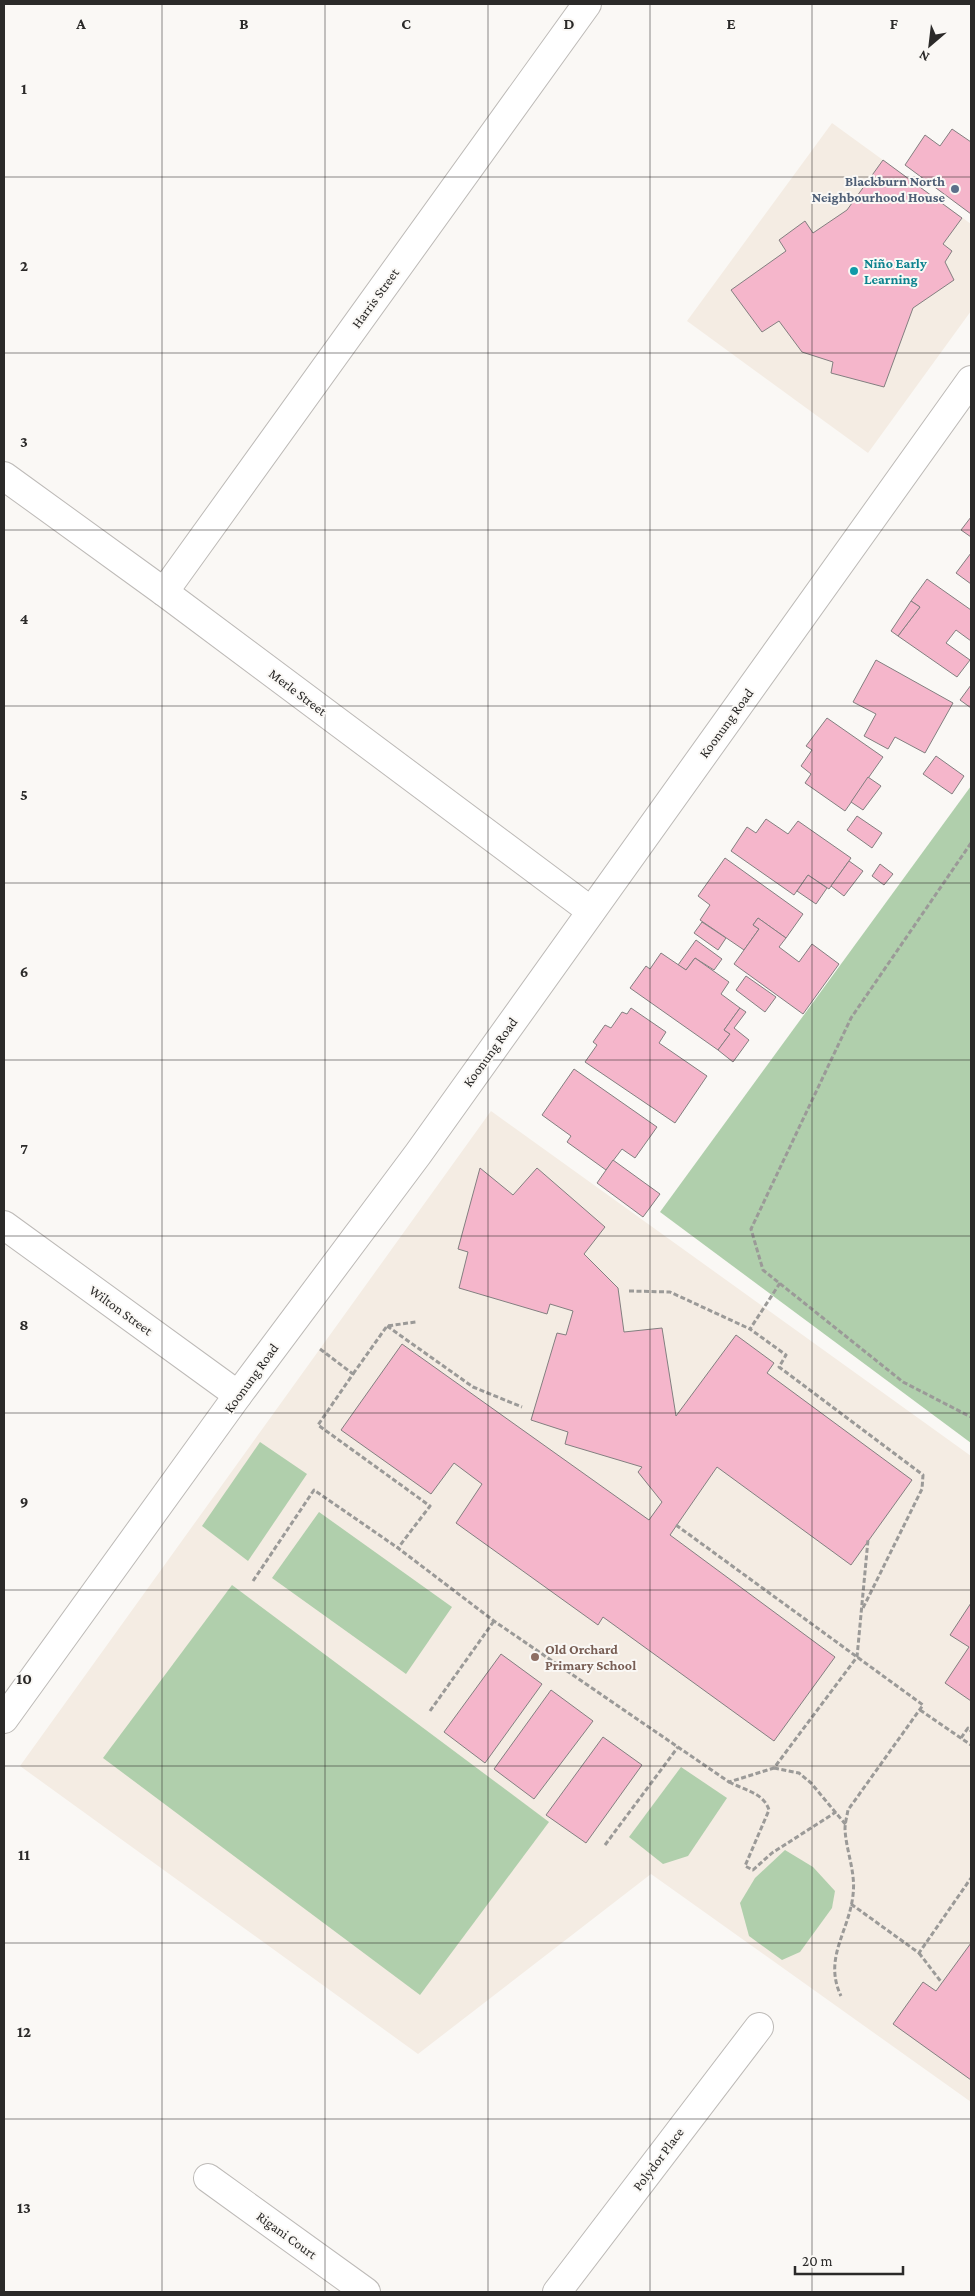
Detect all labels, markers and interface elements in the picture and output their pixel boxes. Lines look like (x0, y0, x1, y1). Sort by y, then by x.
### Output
text: A (75, 15, 86, 32)
text: B (239, 15, 249, 32)
text: C (401, 15, 411, 32)
text: D (563, 15, 575, 32)
text: E (726, 15, 736, 32)
text: F (890, 15, 899, 32)
north arrow (905, 20, 955, 70)
text: N (916, 47, 932, 66)
text: 1 (21, 80, 27, 97)
place label: Blackburn North Neighbourhood House (812, 173, 945, 205)
marker: Blackburn North Neighbourhood House (949, 183, 961, 195)
place label: Niño Early Learning (864, 255, 927, 287)
text: 2 (20, 257, 28, 274)
street label: Harris Street (348, 265, 402, 331)
marker: Niño Early Learning (848, 265, 860, 277)
text: 3 (20, 433, 28, 450)
text: 4 (20, 610, 29, 627)
street label: Merle Street (266, 665, 330, 719)
street label: Koonung Road (695, 685, 757, 761)
text: 5 (20, 786, 28, 803)
text: 6 (20, 963, 28, 980)
street label: Koonung Road (459, 1014, 521, 1090)
text: 7 (20, 1140, 28, 1157)
street label: Wilton Street (86, 1282, 156, 1339)
text: 8 (19, 1316, 29, 1333)
street label: Koonung Road (220, 1340, 282, 1416)
text: 9 (20, 1493, 28, 1510)
place label: Old Orchard Primary School (545, 1641, 636, 1673)
marker: Old Orchard Primary School (529, 1651, 541, 1663)
text: 10 (16, 1670, 32, 1687)
text: 11 (18, 1846, 30, 1863)
text: 12 (17, 2023, 31, 2040)
street label: Polydor Place (629, 2124, 687, 2194)
text: 13 (17, 2199, 31, 2216)
street label: Rigani Court (254, 2208, 321, 2262)
scale bar (795, 2244, 902, 2276)
text: 20 m (802, 2253, 833, 2269)

